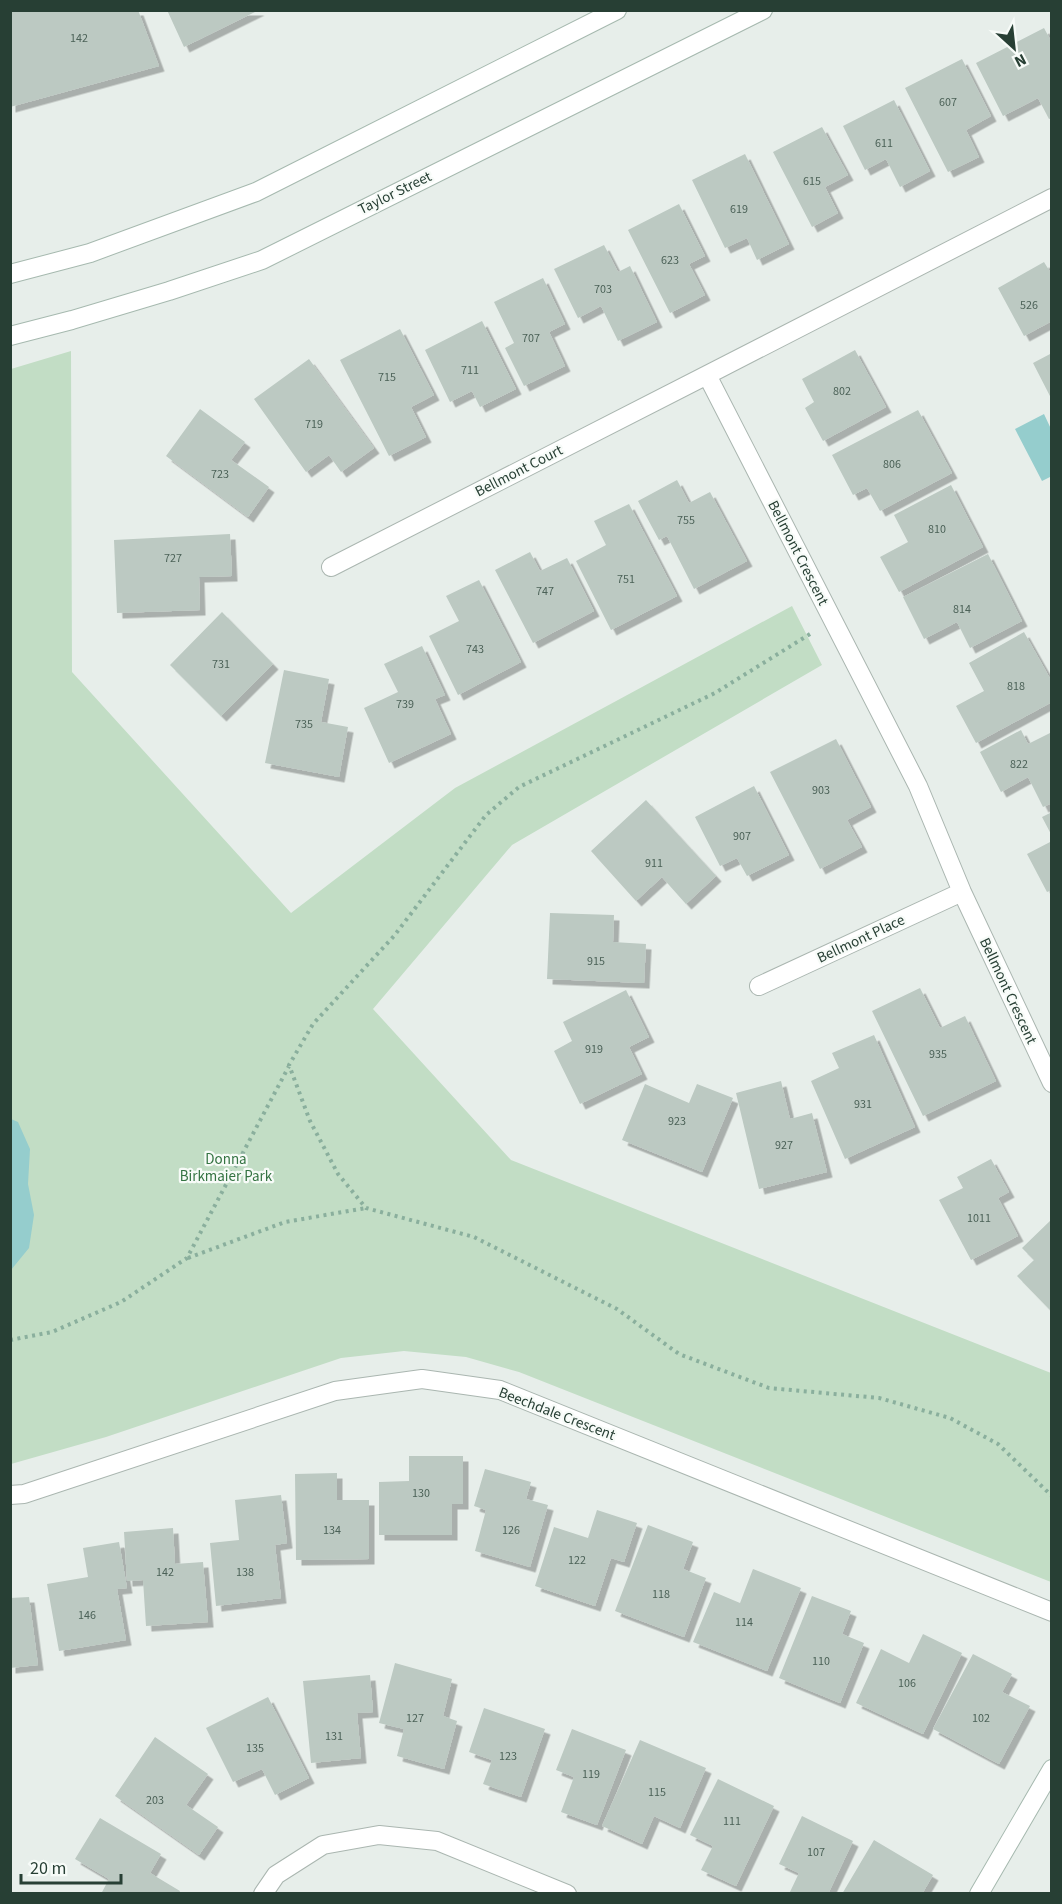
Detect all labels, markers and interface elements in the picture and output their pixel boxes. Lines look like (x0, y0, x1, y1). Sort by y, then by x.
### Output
north arrow (984, 18, 1044, 78)
house number: 142 (70, 30, 88, 47)
text: N (1011, 48, 1030, 73)
house number: 607 (939, 94, 957, 111)
house number: 611 (875, 135, 893, 152)
street label: Taylor Street (355, 166, 435, 220)
house number: 615 (803, 173, 821, 190)
house number: 619 (730, 201, 748, 218)
house number: 623 (661, 252, 679, 269)
house number: 703 (594, 281, 612, 298)
house number: 526 (1020, 297, 1038, 314)
house number: 707 (522, 330, 540, 347)
house number: 711 (461, 362, 479, 379)
house number: 715 (378, 369, 396, 386)
house number: 802 (833, 383, 851, 400)
house number: 719 (305, 416, 323, 433)
street label: Bellmont Court (472, 440, 566, 502)
house number: 806 (883, 456, 901, 473)
house number: 723 (211, 466, 229, 483)
street label: Bellmont Crescent (762, 497, 834, 609)
house number: 755 (677, 512, 695, 529)
house number: 810 (928, 521, 946, 538)
house number: 727 (164, 550, 182, 567)
house number: 751 (617, 571, 635, 588)
house number: 747 (536, 583, 554, 600)
house number: 814 (953, 601, 971, 618)
house number: 743 (466, 641, 484, 658)
house number: 731 (212, 656, 230, 673)
house number: 818 (1007, 678, 1025, 695)
house number: 739 (396, 696, 414, 713)
house number: 735 (295, 716, 313, 733)
house number: 822 (1010, 756, 1028, 773)
house number: 903 (812, 782, 830, 799)
house number: 907 (733, 828, 751, 845)
house number: 911 (645, 855, 663, 872)
street label: Bellmont Place (814, 909, 908, 969)
street label: Bellmont Crescent (974, 934, 1042, 1048)
house number: 915 (587, 953, 605, 970)
house number: 919 (585, 1041, 603, 1058)
house number: 935 (929, 1046, 947, 1063)
house number: 931 (854, 1096, 872, 1113)
house number: 923 (668, 1113, 686, 1130)
house number: 927 (775, 1137, 793, 1154)
park label: Donna Birkmaier Park (180, 1149, 273, 1187)
house number: 1011 (967, 1210, 991, 1227)
street label: Beechdale Crescent (496, 1382, 618, 1446)
house number: 130 (412, 1485, 430, 1502)
house number: 134 (323, 1522, 341, 1539)
house number: 126 (502, 1522, 520, 1539)
house number: 122 (568, 1552, 586, 1569)
house number: 142 (156, 1564, 174, 1581)
house number: 138 (236, 1564, 254, 1581)
house number: 118 (652, 1586, 670, 1603)
house number: 146 (78, 1607, 96, 1624)
house number: 114 (735, 1614, 753, 1631)
house number: 110 (812, 1653, 830, 1670)
house number: 106 (898, 1675, 916, 1692)
house number: 127 (406, 1710, 424, 1727)
house number: 102 (972, 1710, 990, 1727)
house number: 131 (325, 1728, 343, 1745)
house number: 135 (246, 1740, 264, 1757)
house number: 123 (499, 1748, 517, 1765)
house number: 119 (582, 1766, 600, 1783)
house number: 115 (648, 1784, 666, 1801)
house number: 203 (146, 1792, 164, 1809)
house number: 111 (723, 1813, 741, 1830)
house number: 107 (807, 1844, 825, 1861)
scale bar (21, 1847, 122, 1885)
text: 20 m (30, 1856, 66, 1881)

